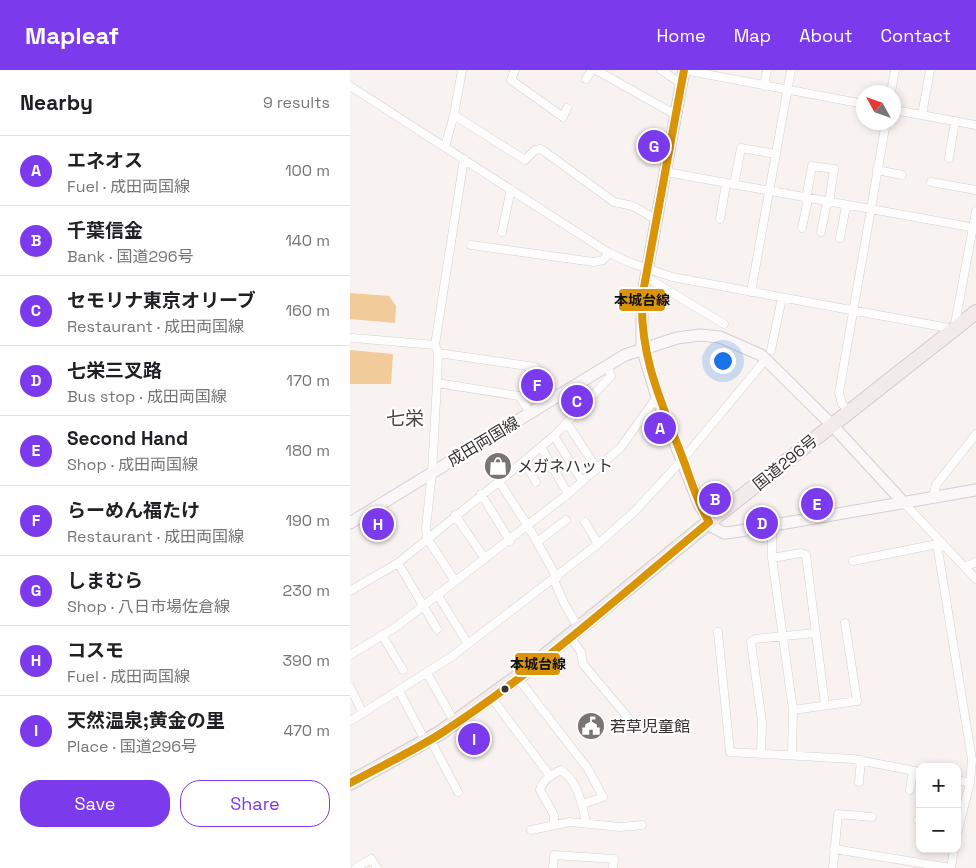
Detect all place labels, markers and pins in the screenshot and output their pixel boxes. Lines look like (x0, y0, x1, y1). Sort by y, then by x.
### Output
pin: G (638, 127, 670, 165)
pin: F (521, 366, 553, 404)
pin: C (561, 382, 593, 420)
pin: A (644, 409, 676, 447)
shop icon: メガネハット (483, 451, 513, 481)
place label: メガネハット (517, 456, 613, 477)
pin: B (699, 480, 731, 518)
pin: E (801, 485, 833, 523)
pin: D (746, 504, 778, 542)
pin: H (362, 505, 394, 543)
unlabelled marker (500, 684, 510, 694)
public building icon: 若草児童館 (576, 711, 606, 741)
place label: 若草児童館 (610, 716, 690, 737)
pin: I (458, 720, 490, 758)

